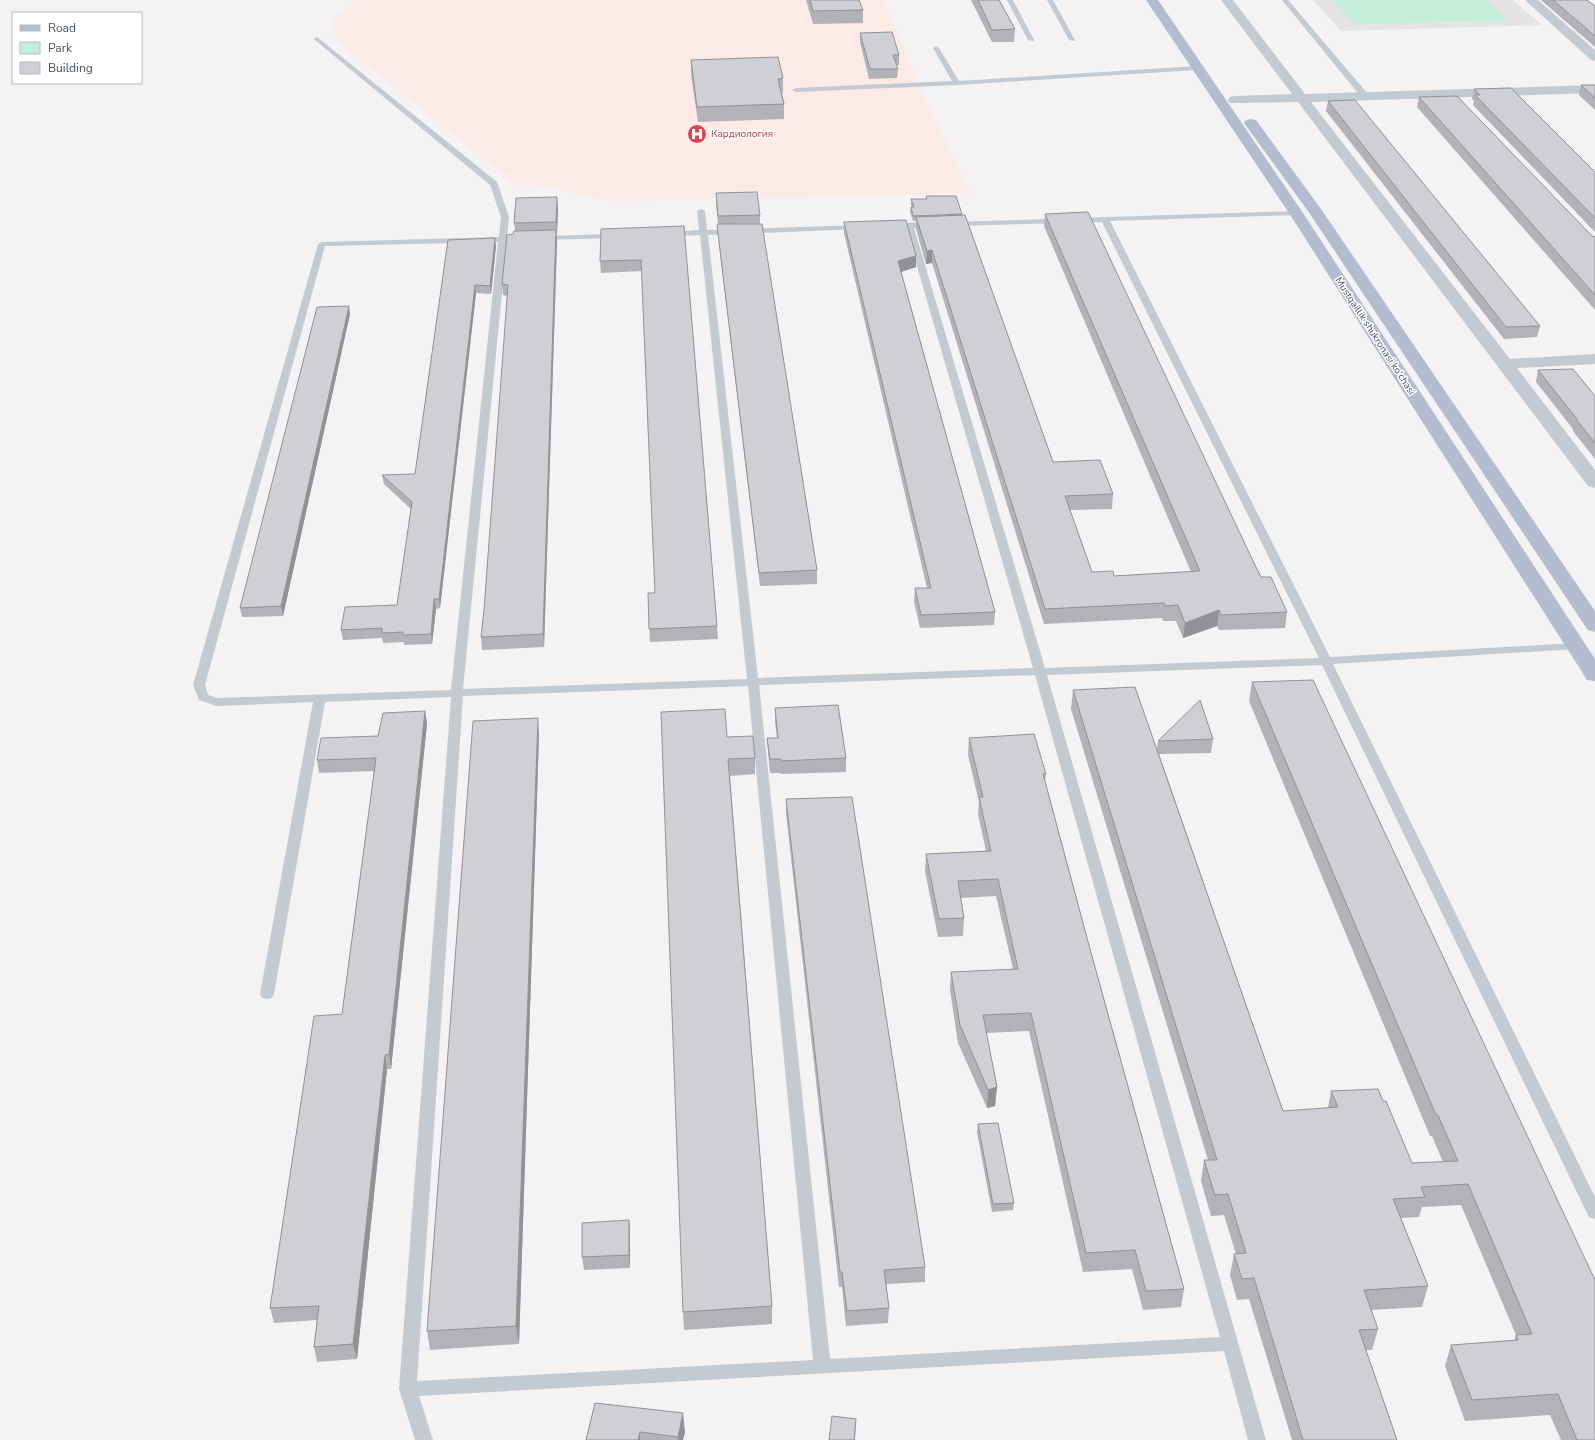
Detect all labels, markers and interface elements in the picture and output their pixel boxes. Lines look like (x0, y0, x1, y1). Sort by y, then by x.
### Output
legend (12, 12, 142, 84)
text: Road (48, 20, 76, 36)
text: Park (48, 40, 73, 56)
text: Building (48, 60, 93, 76)
hospital icon: Кардиология (686, 123, 708, 145)
place label: Кардиология (711, 127, 773, 141)
street label: Mustqaillik shukronasi ko'chasi (1332, 274, 1418, 398)

